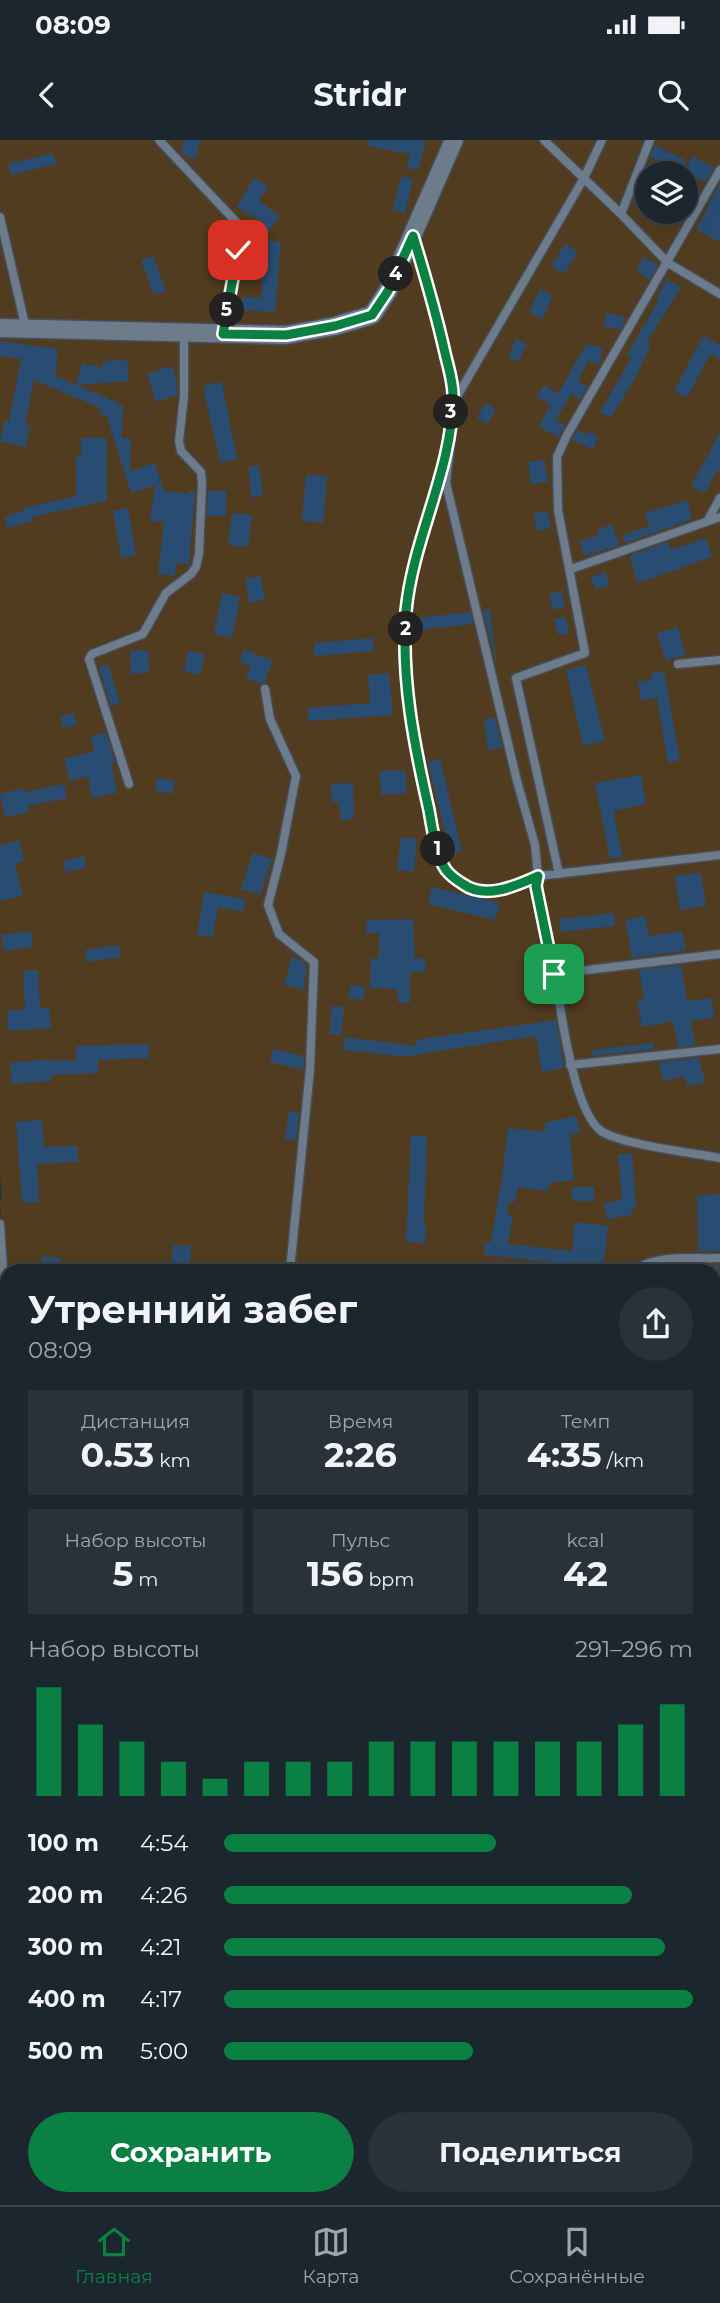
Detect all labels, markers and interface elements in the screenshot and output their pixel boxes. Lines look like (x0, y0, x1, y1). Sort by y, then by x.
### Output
text: 08:09 (35, 9, 111, 41)
text: Stridr (313, 75, 407, 114)
icon: back (28, 76, 66, 114)
icon: search (654, 76, 692, 114)
map controls (635, 161, 698, 224)
button: layers (635, 161, 698, 224)
pin (208, 220, 268, 280)
icon: check (219, 231, 257, 269)
pin: 4 (378, 256, 414, 292)
text: 4 (389, 262, 402, 285)
pin: 5 (210, 292, 244, 328)
text: 5 (221, 298, 232, 321)
pin: 3 (434, 394, 468, 430)
text: 3 (445, 400, 456, 423)
pin: 2 (388, 612, 424, 646)
text: 2 (400, 617, 411, 640)
pin: 1 (420, 832, 456, 866)
text: 1 (434, 837, 441, 860)
pin (524, 944, 584, 1004)
icon: arrive (535, 955, 573, 993)
text: Утренний забег (28, 1286, 357, 1333)
button: share (619, 1287, 693, 1361)
text: 08:09 (28, 1336, 92, 1364)
text: Дистанция (81, 1410, 190, 1433)
text: Время (328, 1410, 393, 1433)
text: Темп (561, 1410, 610, 1433)
text: 0.53 (80, 1433, 154, 1476)
text: 2:26 (324, 1433, 397, 1476)
text: 4:35 (527, 1433, 601, 1476)
text: km (154, 1449, 191, 1472)
text: /km (601, 1449, 644, 1472)
text: Набор высоты (65, 1529, 206, 1552)
text: Пульс (331, 1529, 390, 1552)
text: kcal (567, 1529, 604, 1552)
text: 5 (113, 1552, 133, 1595)
text: 156 (307, 1552, 363, 1595)
text: 42 (563, 1552, 608, 1595)
text: m (133, 1568, 158, 1591)
text: bpm (363, 1568, 414, 1591)
text: Набор высоты (28, 1635, 200, 1663)
text: 291–296 m (575, 1635, 693, 1663)
text: 100 m (28, 1829, 99, 1857)
text: 4:54 (140, 1829, 188, 1857)
text: 200 m (28, 1881, 103, 1909)
text: 4:26 (140, 1881, 187, 1909)
text: 300 m (28, 1933, 104, 1961)
text: 4:21 (140, 1933, 182, 1961)
text: 400 m (28, 1985, 106, 2013)
text: 4:17 (140, 1985, 182, 2013)
text: 500 m (28, 2037, 104, 2065)
text: 5:00 (140, 2037, 188, 2065)
button: Сохранить (28, 2112, 354, 2192)
button: Поделиться (368, 2112, 693, 2192)
tab: Главная (75, 2223, 153, 2288)
tab: Карта (303, 2223, 359, 2288)
tab: Сохранённые (509, 2223, 645, 2288)

